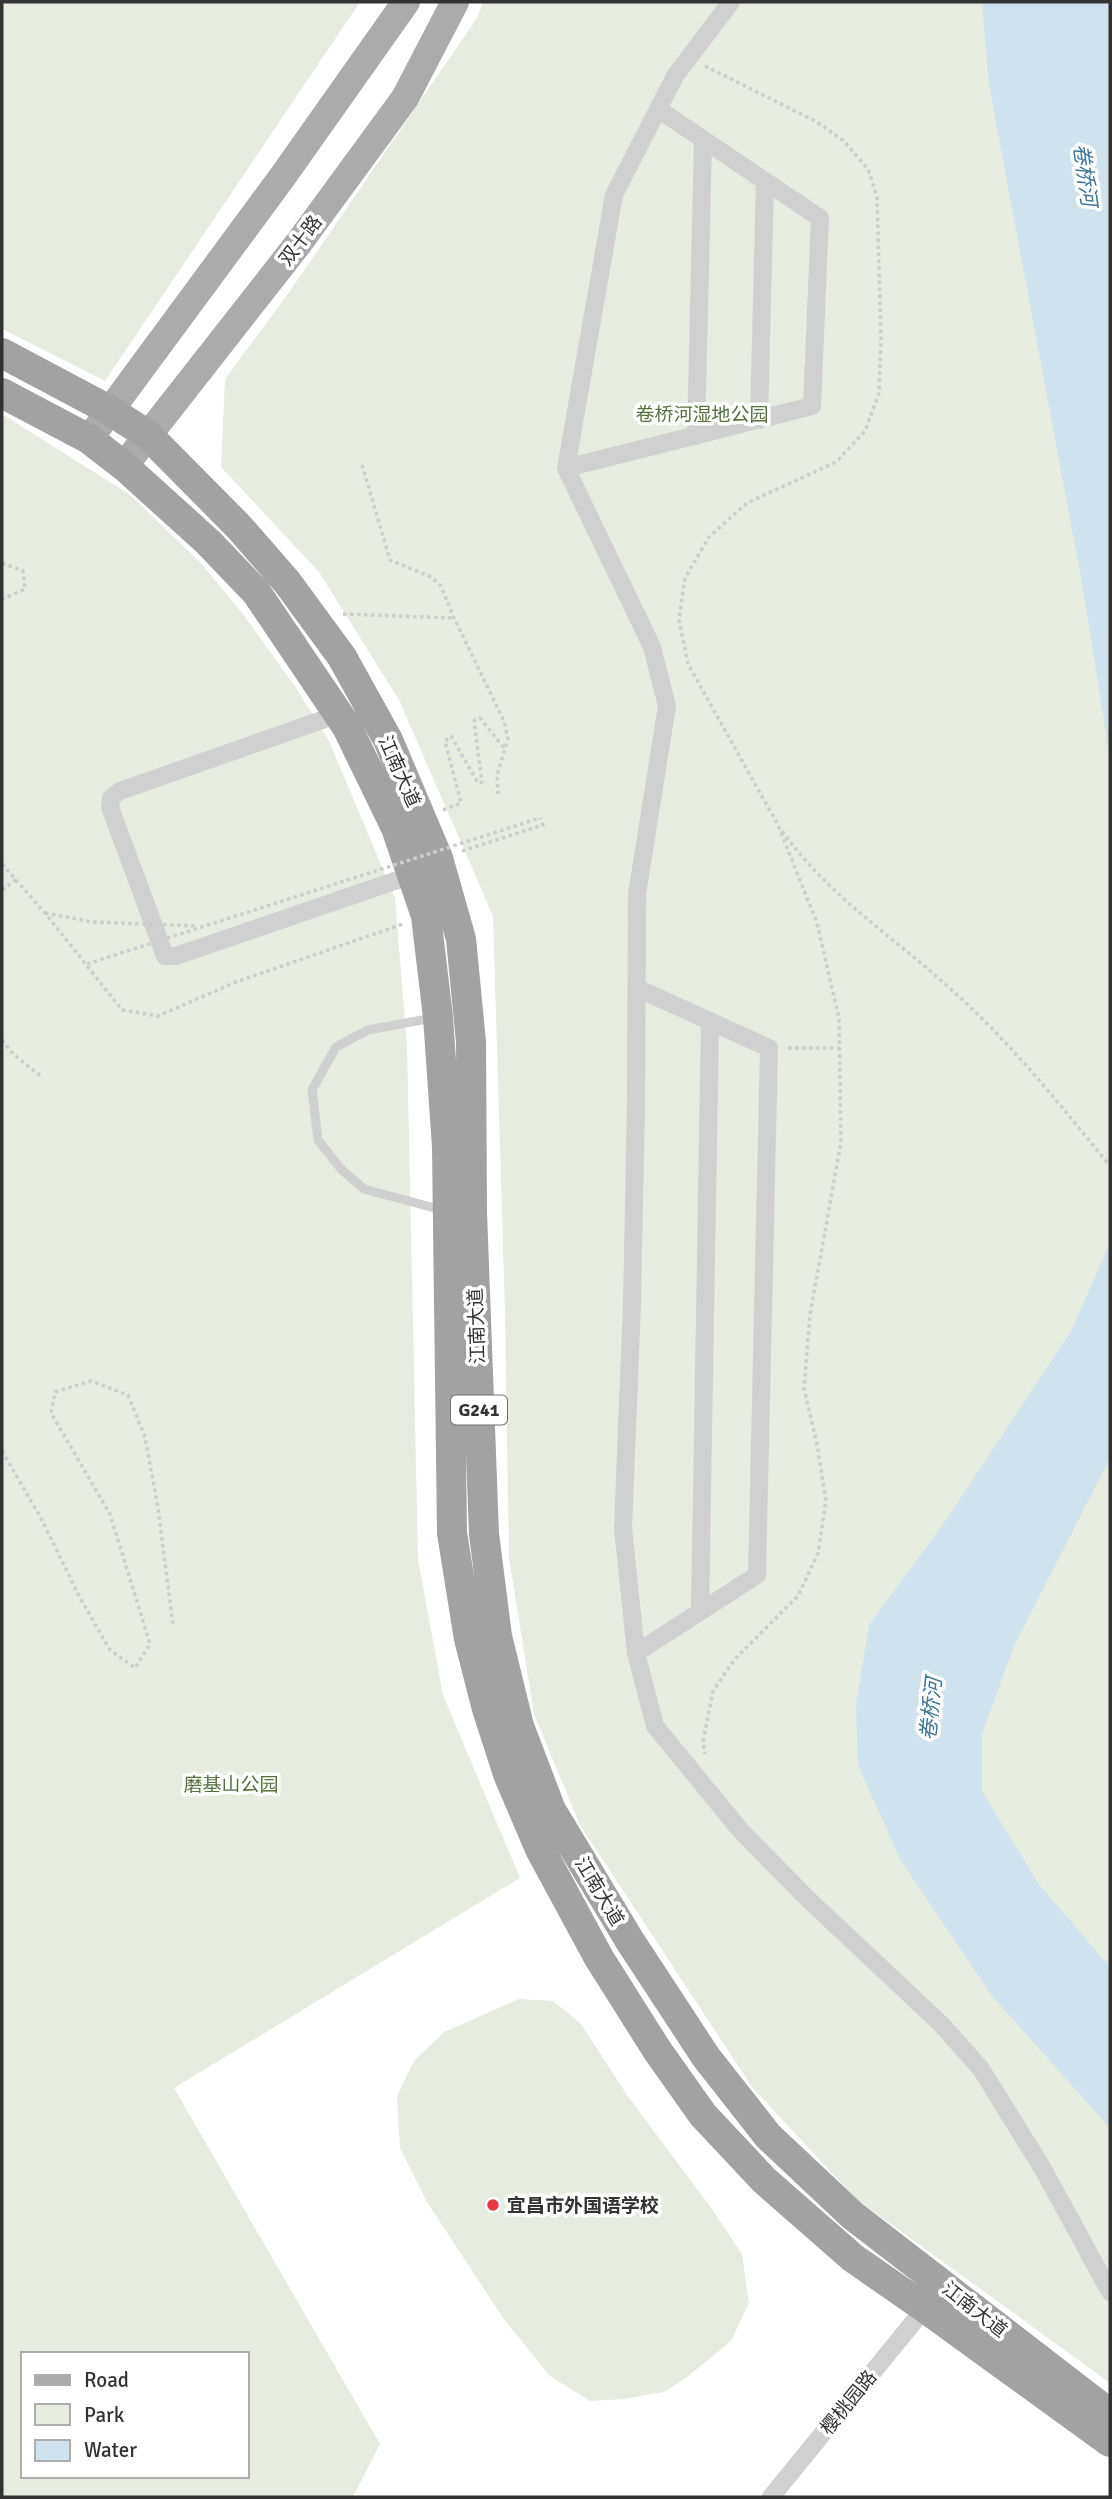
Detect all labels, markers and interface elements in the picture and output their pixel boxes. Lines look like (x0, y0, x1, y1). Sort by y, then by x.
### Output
water label: 卷桥河 (1068, 142, 1103, 212)
street label: 双十路 (274, 211, 328, 271)
park label: 卷桥河湿地公园 (635, 403, 769, 427)
street label: 江南大道 (373, 732, 426, 811)
street label: 江南大道 (464, 1288, 490, 1364)
road number: G241 (451, 1395, 507, 1424)
water label: 卷桥河 (915, 1672, 948, 1742)
park label: 磨基山公园 (183, 1773, 279, 1797)
street label: 江南大道 (569, 1853, 629, 1930)
place label: 宜昌市外国语学校 (507, 2194, 659, 2218)
marker: 宜昌市外国语学校 (485, 2197, 501, 2213)
street label: 江南大道 (937, 2277, 1012, 2343)
legend (21, 2352, 248, 2478)
street label: 樱桃园路 (816, 2366, 882, 2440)
text: Road (84, 2367, 129, 2393)
text: Park (84, 2402, 125, 2428)
text: Water (84, 2437, 137, 2463)

